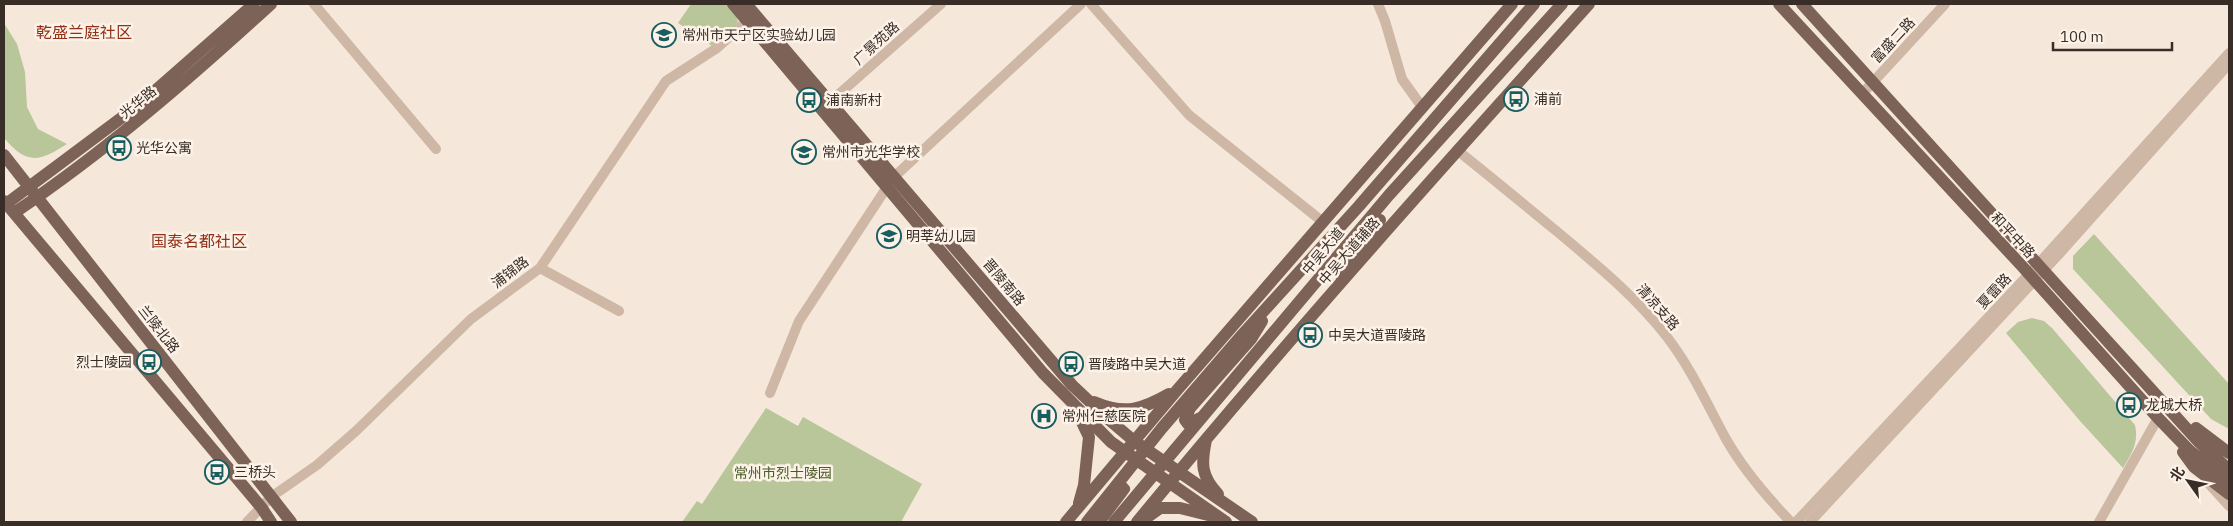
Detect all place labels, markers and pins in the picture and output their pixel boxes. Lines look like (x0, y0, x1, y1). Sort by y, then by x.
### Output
school or university icon: 常州市天宁区实验幼儿园 (651, 22, 677, 48)
place label: 常州市天宁区实验幼儿园 (682, 26, 836, 44)
bus stop icon: 浦前 (1503, 86, 1529, 112)
bus stop icon: 浦南新村 (796, 87, 822, 113)
place label: 浦前 (1534, 90, 1562, 108)
place label: 浦南新村 (826, 91, 882, 109)
bus stop icon: 光华公寓 (106, 135, 132, 161)
place label: 光华公寓 (136, 139, 192, 157)
school or university icon: 常州市光华学校 (791, 139, 817, 165)
place label: 常州市光华学校 (822, 143, 920, 161)
school or university icon: 明莘幼儿园 (876, 223, 902, 249)
place label: 明莘幼儿园 (906, 227, 976, 245)
bus stop icon: 中吴大道晋陵路 (1297, 322, 1323, 348)
place label: 中吴大道晋陵路 (1328, 326, 1426, 344)
bus stop icon: 烈士陵园 (136, 349, 162, 375)
bus stop icon: 晋陵路中吴大道 (1058, 351, 1084, 377)
place label: 烈士陵园 (76, 353, 132, 371)
place label: 晋陵路中吴大道 (1088, 355, 1186, 373)
bus stop icon: 龙城大桥 (2116, 392, 2142, 418)
place label: 龙城大桥 (2146, 396, 2202, 414)
hospital icon: 常州仁慈医院 (1031, 403, 1057, 429)
place label: 常州仁慈医院 (1062, 407, 1146, 425)
bus stop icon: 三桥头 (204, 459, 230, 485)
place label: 三桥头 (234, 463, 276, 481)

